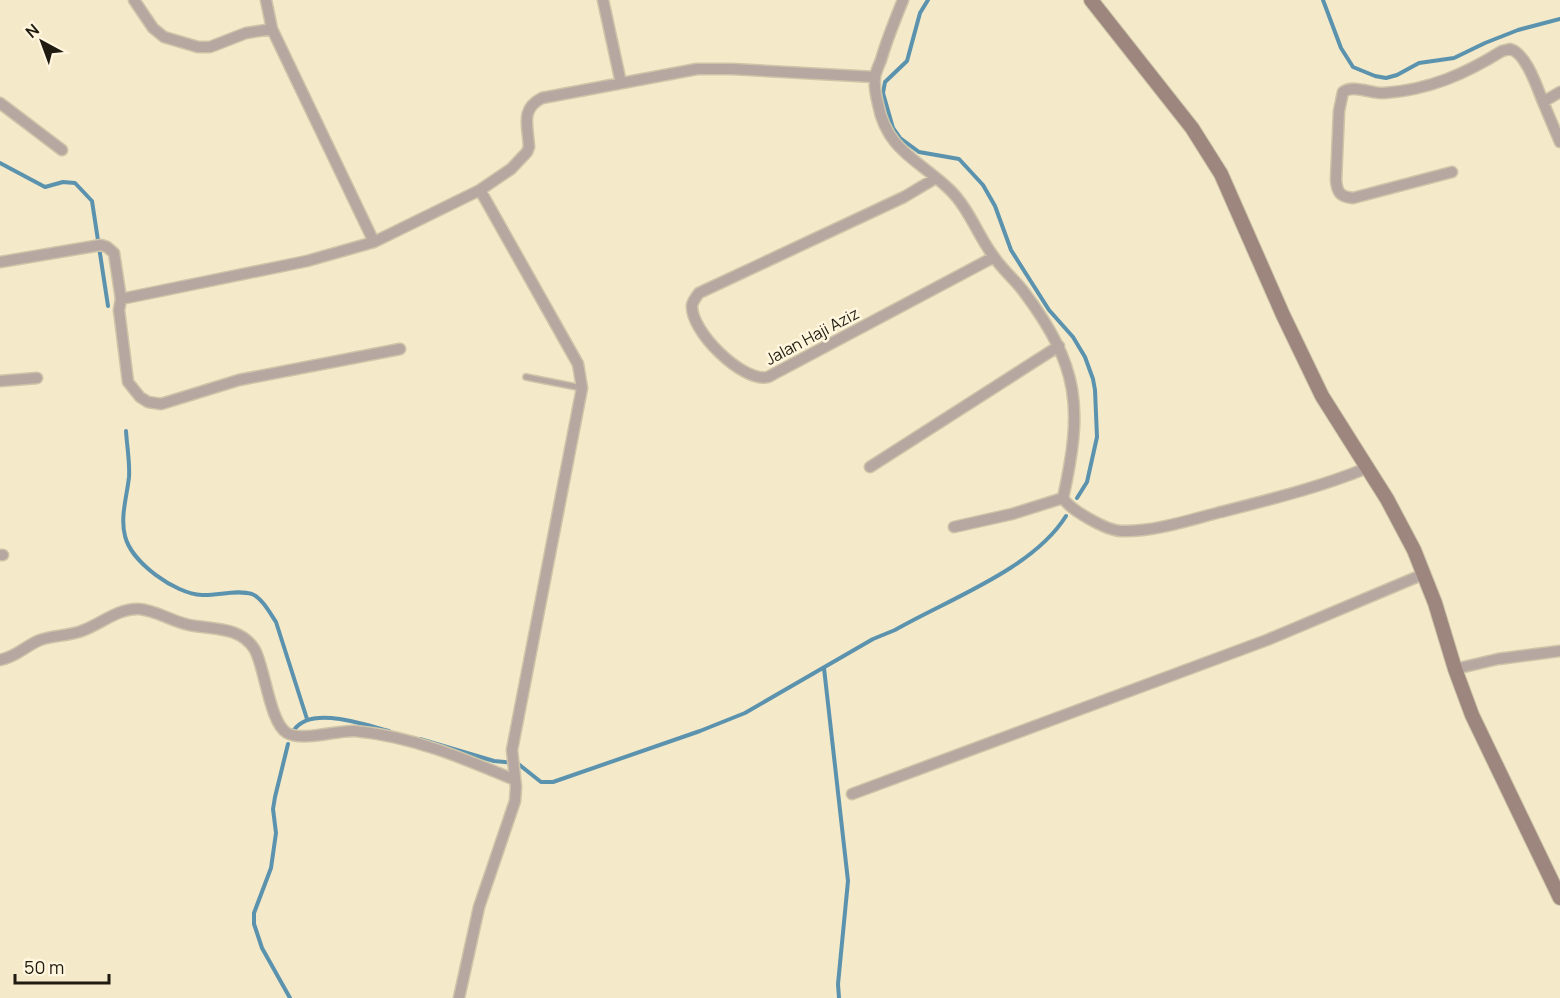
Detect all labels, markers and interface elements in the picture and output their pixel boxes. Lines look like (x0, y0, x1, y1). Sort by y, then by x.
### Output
north arrow (12, 12, 72, 72)
text: N (21, 19, 44, 43)
street label: Jalan Haji Aziz (761, 302, 863, 370)
scale bar (15, 947, 110, 985)
text: 50 m (24, 955, 64, 979)

